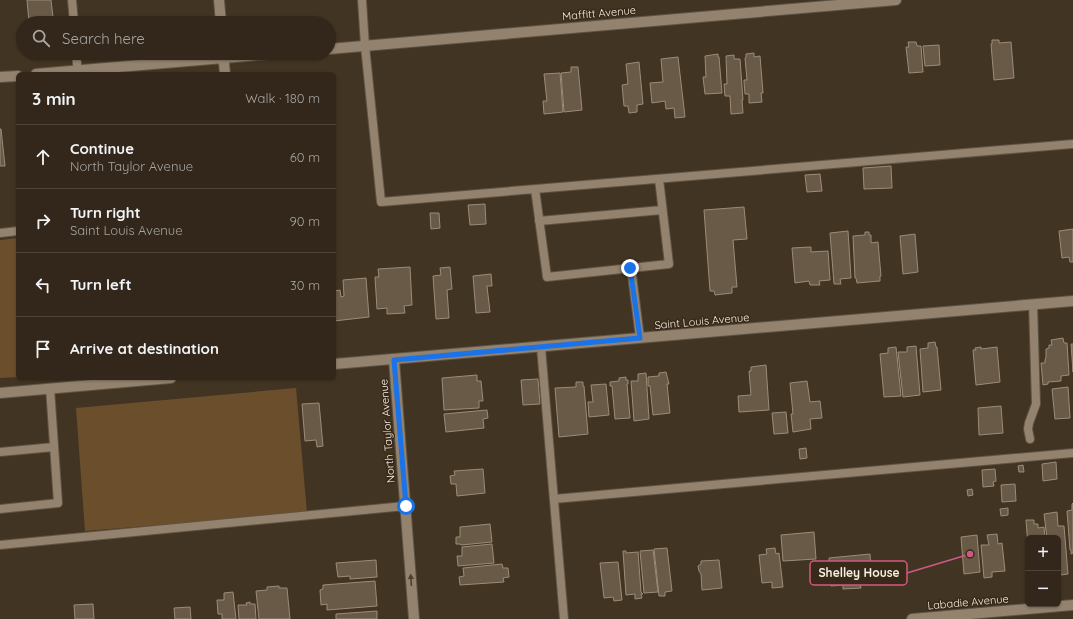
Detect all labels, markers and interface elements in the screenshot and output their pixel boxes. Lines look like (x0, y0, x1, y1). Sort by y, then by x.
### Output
street label: Maffitt Avenue (561, 3, 637, 23)
search box (16, 16, 336, 60)
icon: search (30, 27, 52, 49)
text: Search here (62, 29, 145, 48)
text: 3 min (32, 88, 76, 109)
text: Walk · 180 m (245, 90, 320, 106)
text: Continue (70, 139, 134, 158)
icon: ahead (32, 146, 54, 168)
text: 60 m (290, 149, 320, 165)
text: North Taylor Avenue (70, 158, 193, 174)
text: Turn right (70, 203, 141, 222)
icon: right (32, 210, 54, 232)
text: 90 m (290, 213, 320, 229)
text: Saint Louis Avenue (70, 222, 183, 238)
route end (621, 259, 639, 277)
icon: left (32, 274, 54, 296)
text: Turn left (70, 275, 132, 294)
text: 30 m (290, 277, 320, 293)
street label: Saint Louis Avenue (654, 310, 750, 332)
icon: arrive (32, 338, 54, 360)
text: Arrive at destination (70, 339, 219, 358)
street label: North Taylor Avenue (376, 379, 398, 483)
route start (397, 497, 415, 515)
map controls (1025, 535, 1061, 607)
button: + (1025, 535, 1061, 571)
callout: Shelley House (810, 561, 907, 585)
text: Shelley House (818, 565, 900, 580)
button: − (1025, 571, 1061, 607)
one-way arrow (408, 574, 415, 586)
street label: Labadie Avenue (927, 591, 1009, 613)

